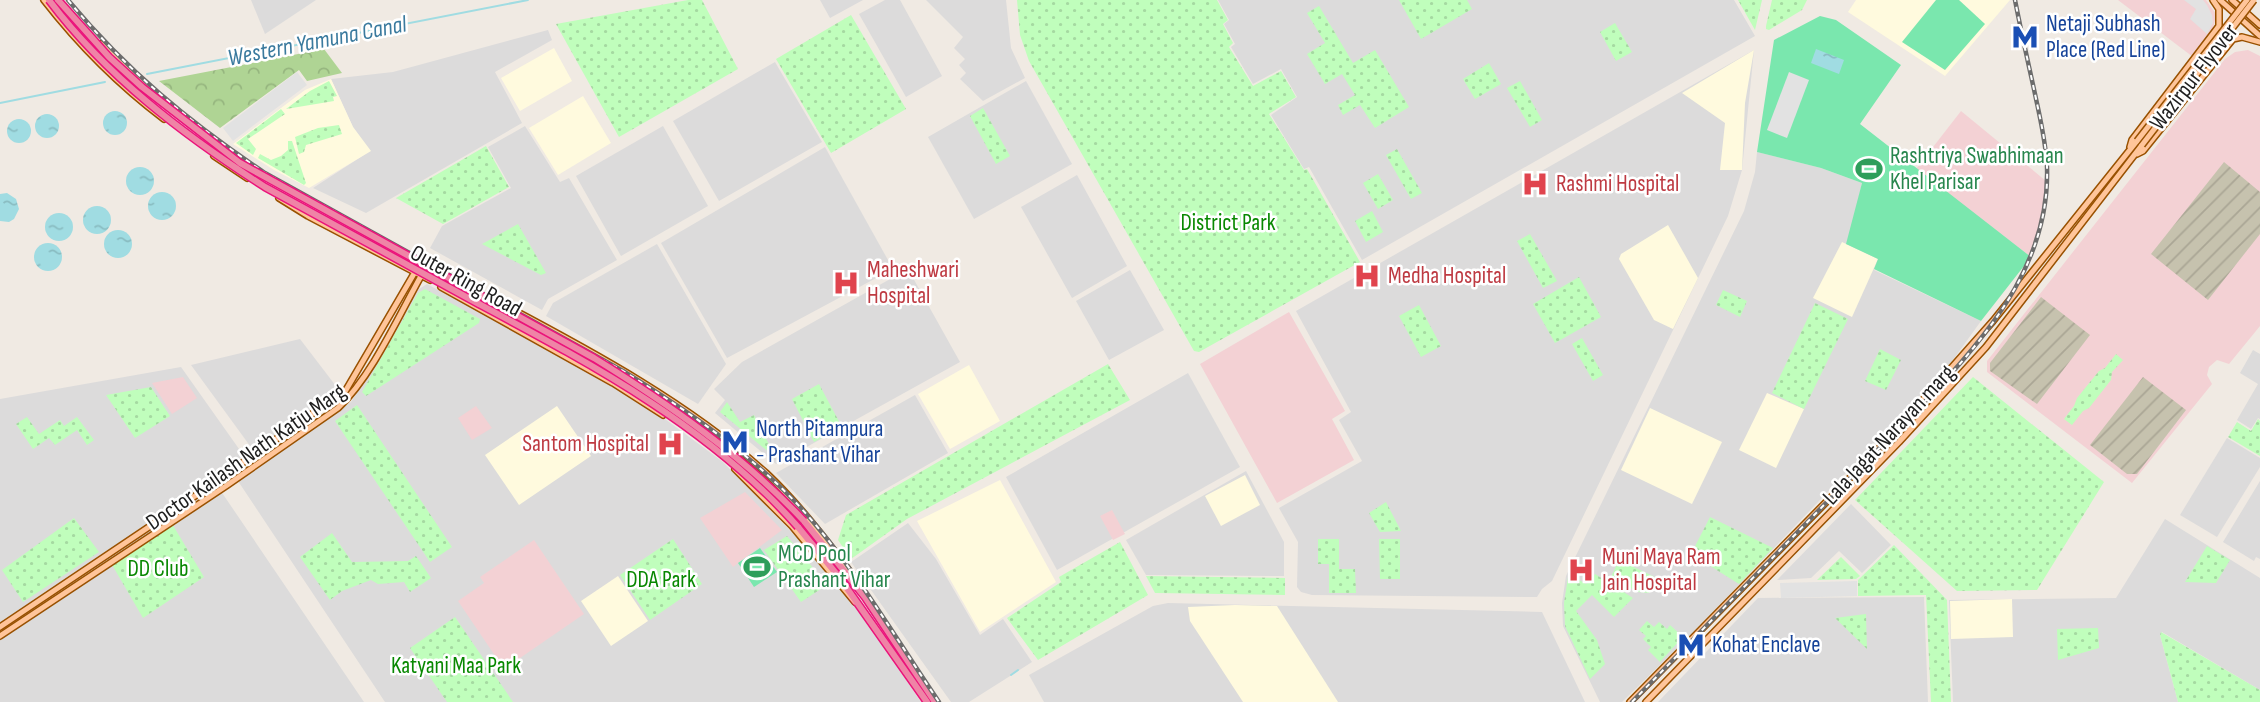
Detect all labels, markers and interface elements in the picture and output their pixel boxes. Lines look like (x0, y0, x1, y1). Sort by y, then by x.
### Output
water label: Western Yamuna Canal (225, 9, 409, 73)
place label: Netaji Subhash Place (Red Line) (2046, 10, 2166, 64)
street label: Wazirpur Flyover (2144, 18, 2244, 136)
metro station icon: Netaji Subhash Place (Red Line) (2010, 22, 2040, 52)
place label: Rashtriya Swabhimaan Khel Parisar (1890, 142, 2064, 196)
sports icon: Rashtriya Swabhimaan Khel Parisar (1854, 154, 1884, 184)
hospital icon: Rashmi Hospital (1520, 169, 1550, 199)
place label: Rashmi Hospital (1556, 170, 1679, 198)
park label: District Park (1180, 209, 1276, 237)
street label: Outer Ring Road (405, 239, 527, 323)
place label: Maheshwari Hospital (867, 256, 959, 310)
hospital icon: Medha Hospital (1352, 261, 1382, 291)
place label: Medha Hospital (1388, 262, 1506, 290)
hospital icon: Maheshwari Hospital (831, 268, 861, 298)
street label: Lala Jagat Narayan marg (1817, 359, 1961, 511)
street label: Doctor Kailash Nath Katju Marg (141, 378, 351, 536)
place label: North Pitampura - Prashant Vihar (756, 415, 883, 469)
metro station icon: North Pitampura - Prashant Vihar (720, 427, 750, 457)
hospital icon: Santom Hospital (655, 429, 685, 459)
place label: Santom Hospital (522, 430, 649, 458)
place label: MCD Pool Prashant Vihar (778, 540, 891, 594)
place label: Muni Maya Ram Jain Hospital (1601, 543, 1720, 597)
sports icon: MCD Pool Prashant Vihar (742, 552, 772, 582)
park label: DD Club (128, 555, 188, 583)
hospital icon: Muni Maya Ram Jain Hospital (1566, 555, 1596, 585)
park label: DDA Park (626, 566, 696, 594)
metro station icon: Kohat Enclave (1676, 630, 1706, 660)
place label: Kohat Enclave (1712, 631, 1820, 659)
park label: Katyani Maa Park (391, 652, 521, 680)

